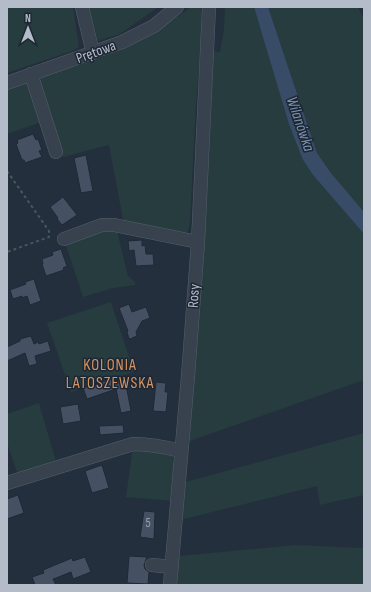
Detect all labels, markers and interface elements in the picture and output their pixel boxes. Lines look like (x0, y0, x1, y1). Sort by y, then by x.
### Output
north arrow (8, 8, 48, 48)
text: N (25, 12, 31, 25)
street label: Prętowa (73, 36, 119, 68)
water label: Wilanówka (282, 94, 318, 154)
street label: Rosy (184, 283, 204, 309)
district label: KOLONIA LATOSZEWSKA (66, 356, 154, 393)
house number: 5 (145, 515, 151, 531)

